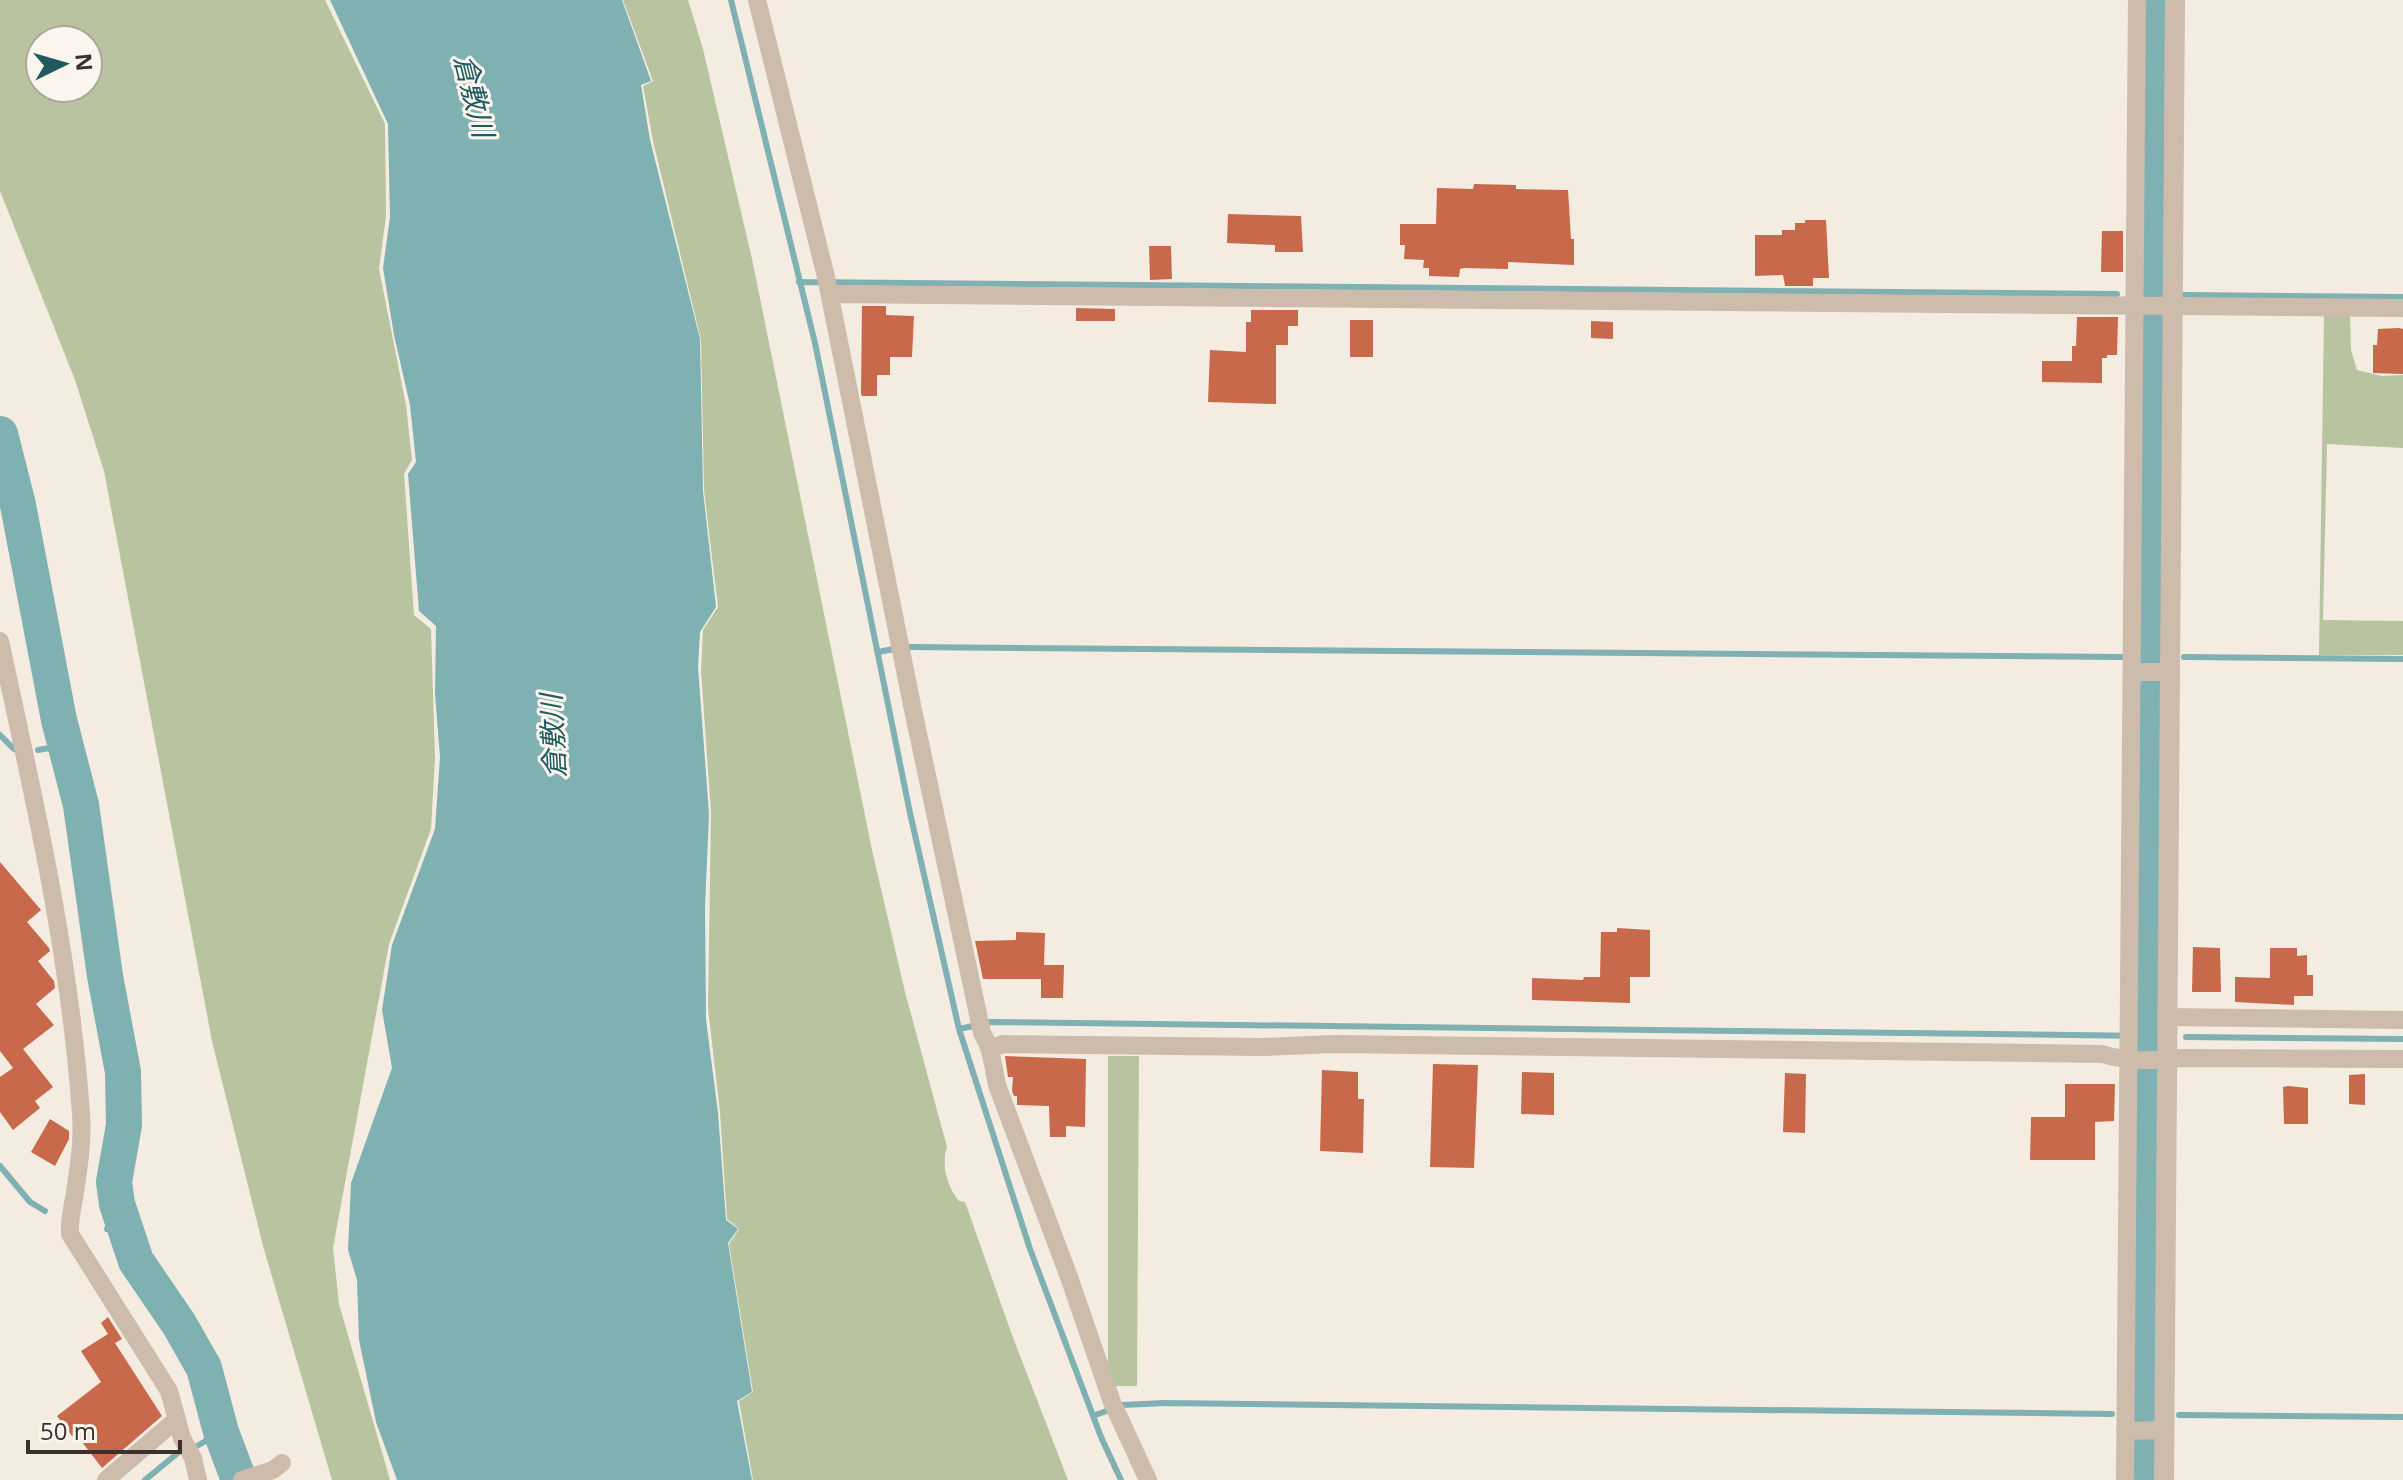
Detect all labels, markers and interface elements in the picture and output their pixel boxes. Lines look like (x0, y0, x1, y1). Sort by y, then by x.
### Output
north arrow (24, 24, 104, 104)
water label: 倉敷川 (446, 50, 504, 144)
text: N (69, 52, 101, 72)
water label: 倉敷川 (531, 690, 573, 779)
scale bar (28, 1404, 180, 1454)
text: 50 m (40, 1414, 96, 1447)

